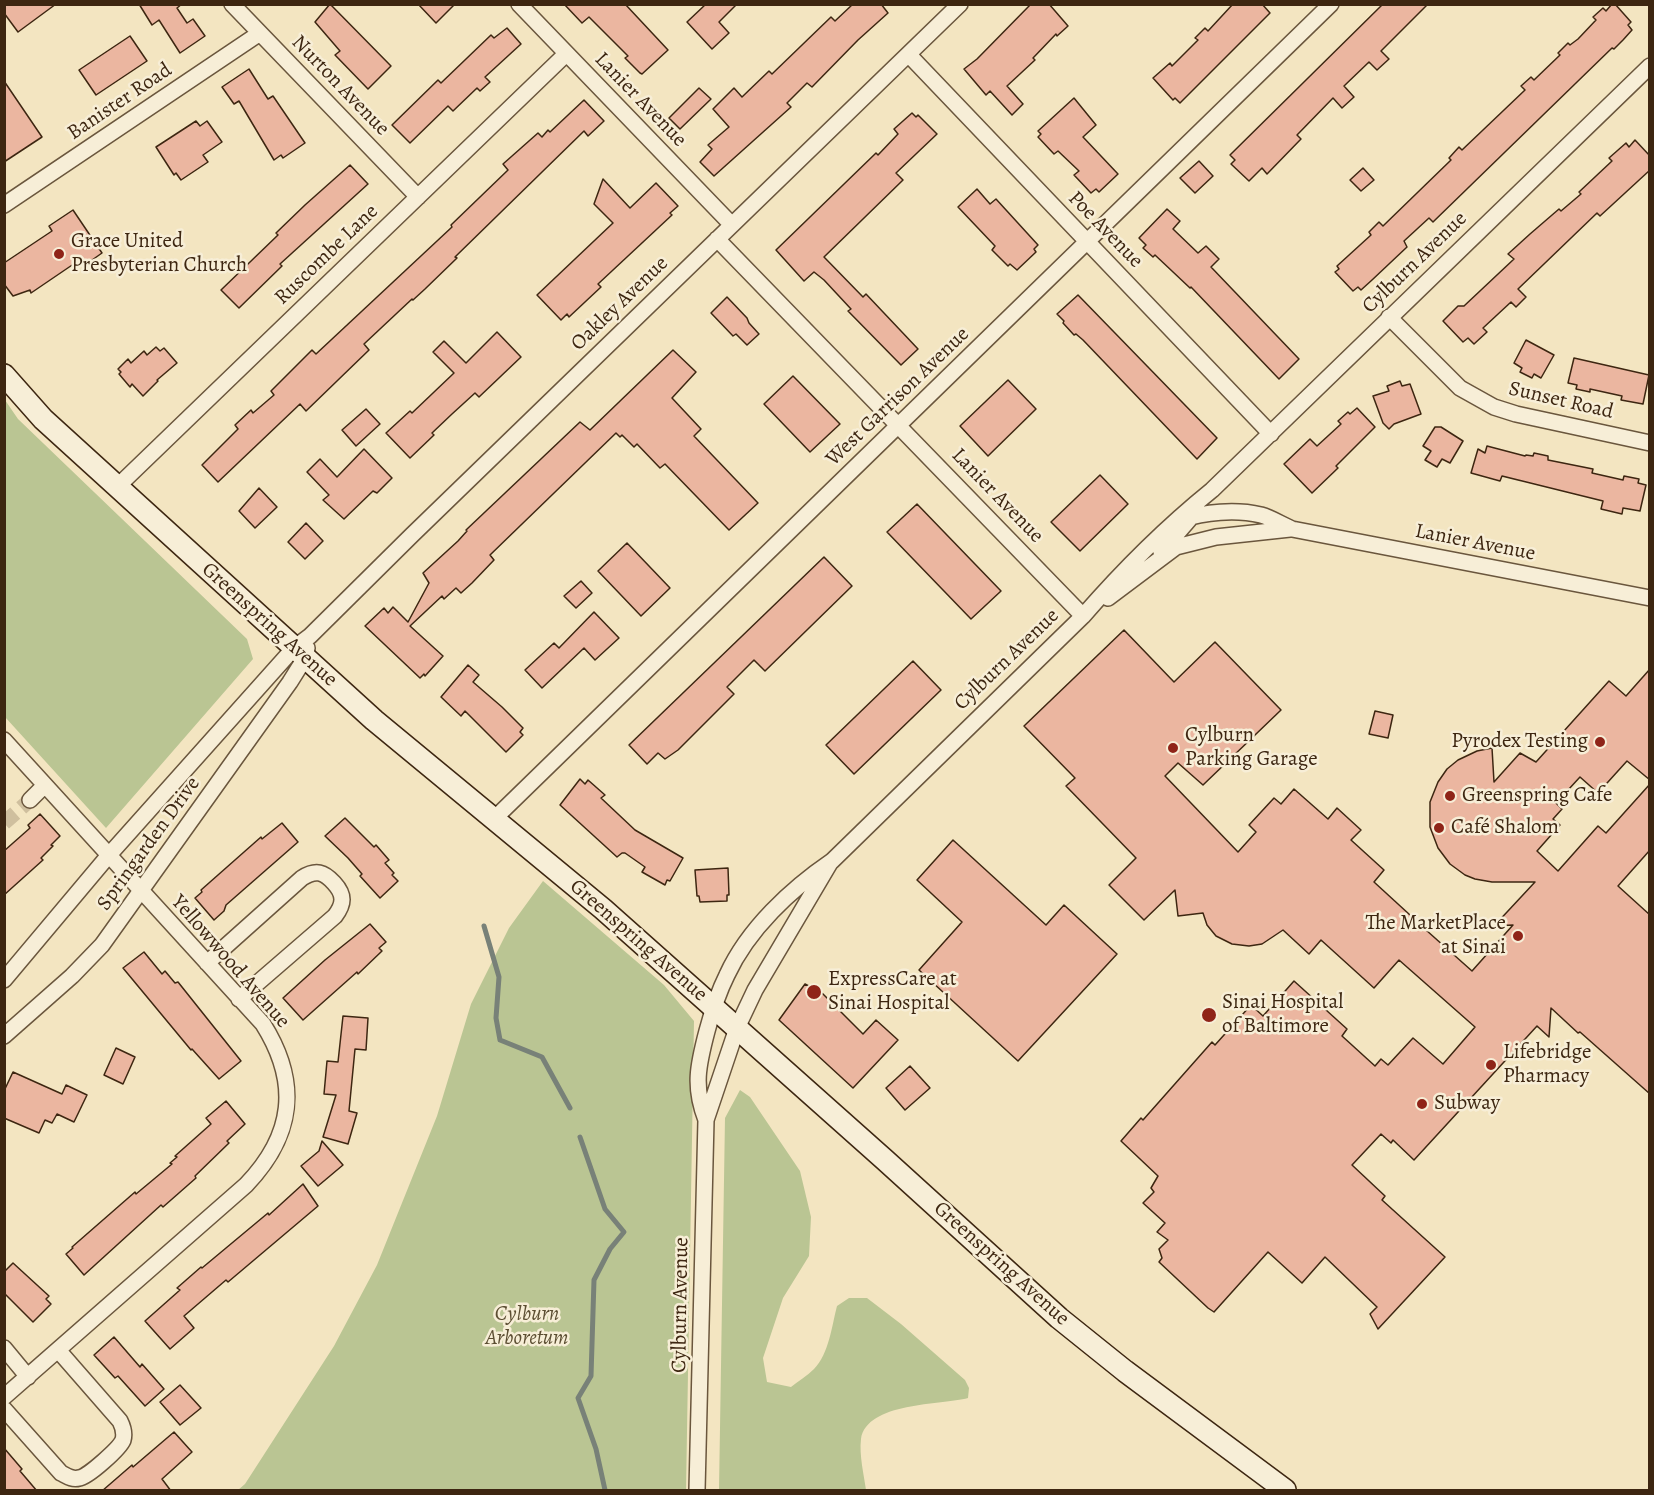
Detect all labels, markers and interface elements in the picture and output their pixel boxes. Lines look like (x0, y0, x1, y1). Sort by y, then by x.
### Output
street label: Nurton Avenue (286, 30, 394, 142)
street label: Lanier Avenue (589, 47, 691, 153)
street label: Banister Road (63, 58, 177, 146)
street label: Poe Avenue (1062, 186, 1148, 274)
street label: Ruscombe Lane (270, 199, 384, 311)
street label: Cylburn Avenue (1357, 207, 1473, 319)
place label: Grace United Presbyterian Church (71, 229, 247, 279)
marker: Grace United Presbyterian Church (52, 247, 66, 261)
street label: Oakley Avenue (566, 251, 674, 357)
street label: West Garrison Avenue (821, 322, 975, 472)
street label: Sunset Road (1506, 377, 1616, 425)
street label: Lanier Avenue (946, 443, 1048, 549)
street label: Lanier Avenue (1413, 519, 1537, 567)
street label: Greenspring Avenue (196, 557, 342, 693)
street label: Cylburn Avenue (949, 604, 1065, 716)
place label: Cylburn Parking Garage (1185, 723, 1318, 773)
place label: Pyrodex Testing (1451, 729, 1588, 755)
marker: Pyrodex Testing (1593, 735, 1607, 749)
marker: Cylburn Parking Garage (1166, 741, 1180, 755)
street label: Springarden Drive (92, 772, 206, 916)
place label: Greenspring Cafe (1462, 783, 1612, 809)
marker: Greenspring Cafe (1443, 789, 1457, 803)
place label: Café Shalom (1451, 815, 1559, 841)
marker: Café Shalom (1432, 821, 1446, 835)
street label: Greenspring Avenue (564, 874, 712, 1008)
street label: Yellowwood Avenue (165, 890, 295, 1034)
place label: The MarketPlace at Sinai (1365, 911, 1506, 961)
marker: The MarketPlace at Sinai (1511, 929, 1525, 943)
place label: ExpressCare at Sinai Hospital (828, 967, 957, 1017)
marker: ExpressCare at Sinai Hospital (805, 983, 823, 1001)
place label: Sinai Hospital of Baltimore (1222, 990, 1343, 1040)
marker: Sinai Hospital of Baltimore (1200, 1006, 1218, 1024)
place label: Lifebridge Pharmacy (1503, 1040, 1591, 1090)
marker: Lifebridge Pharmacy (1484, 1058, 1498, 1072)
place label: Subway (1434, 1091, 1500, 1117)
marker: Subway (1415, 1097, 1429, 1111)
street label: Greenspring Avenue (928, 1196, 1074, 1332)
street label: Cylburn Avenue (667, 1237, 695, 1373)
park label: Cylburn Arboretum (486, 1302, 568, 1352)

